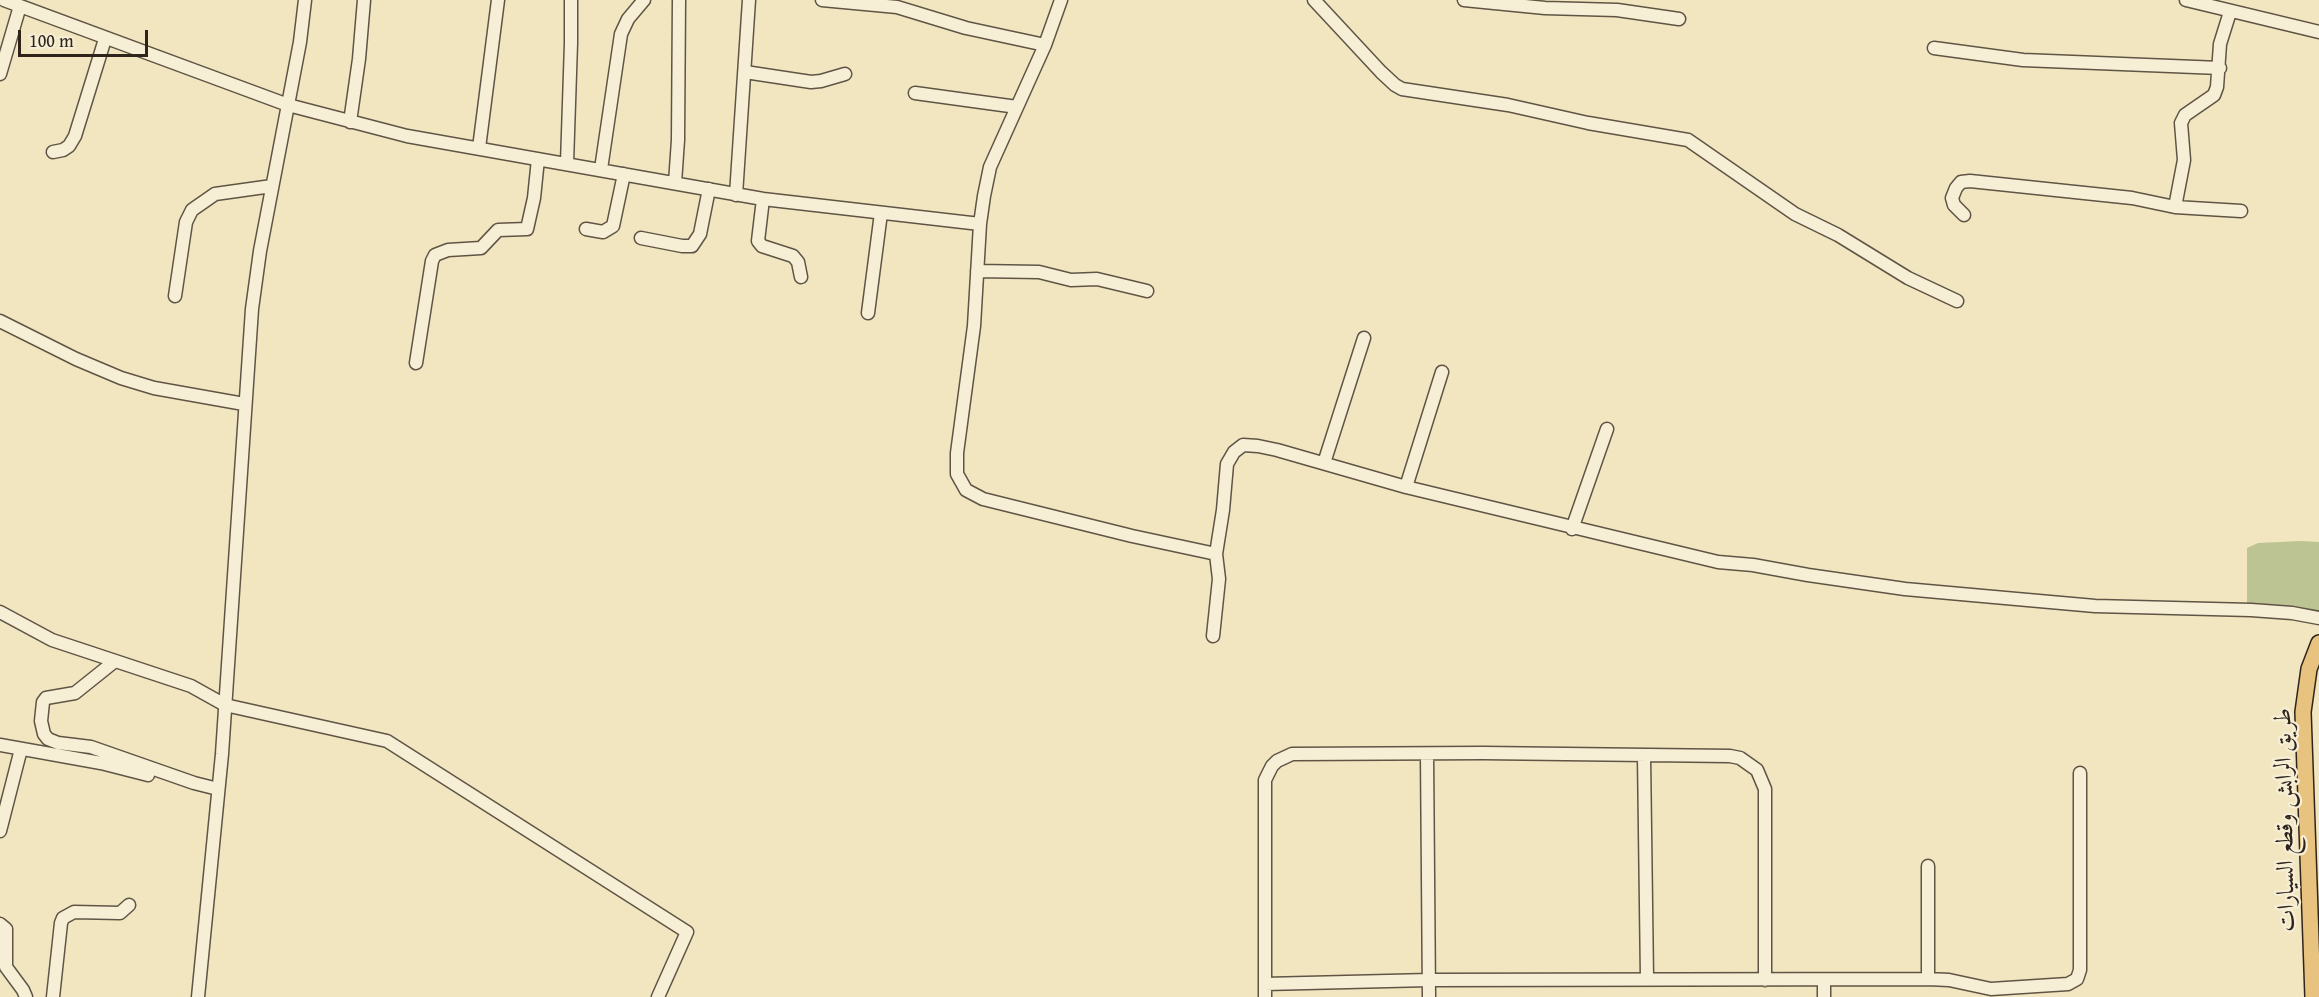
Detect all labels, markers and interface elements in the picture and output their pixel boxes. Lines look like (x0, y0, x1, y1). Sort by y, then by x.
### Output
scale bar (21, 18, 152, 56)
text: 100 m (29, 27, 74, 54)
street label: طريق الرابش وقطع السيارات (2270, 708, 2302, 932)

